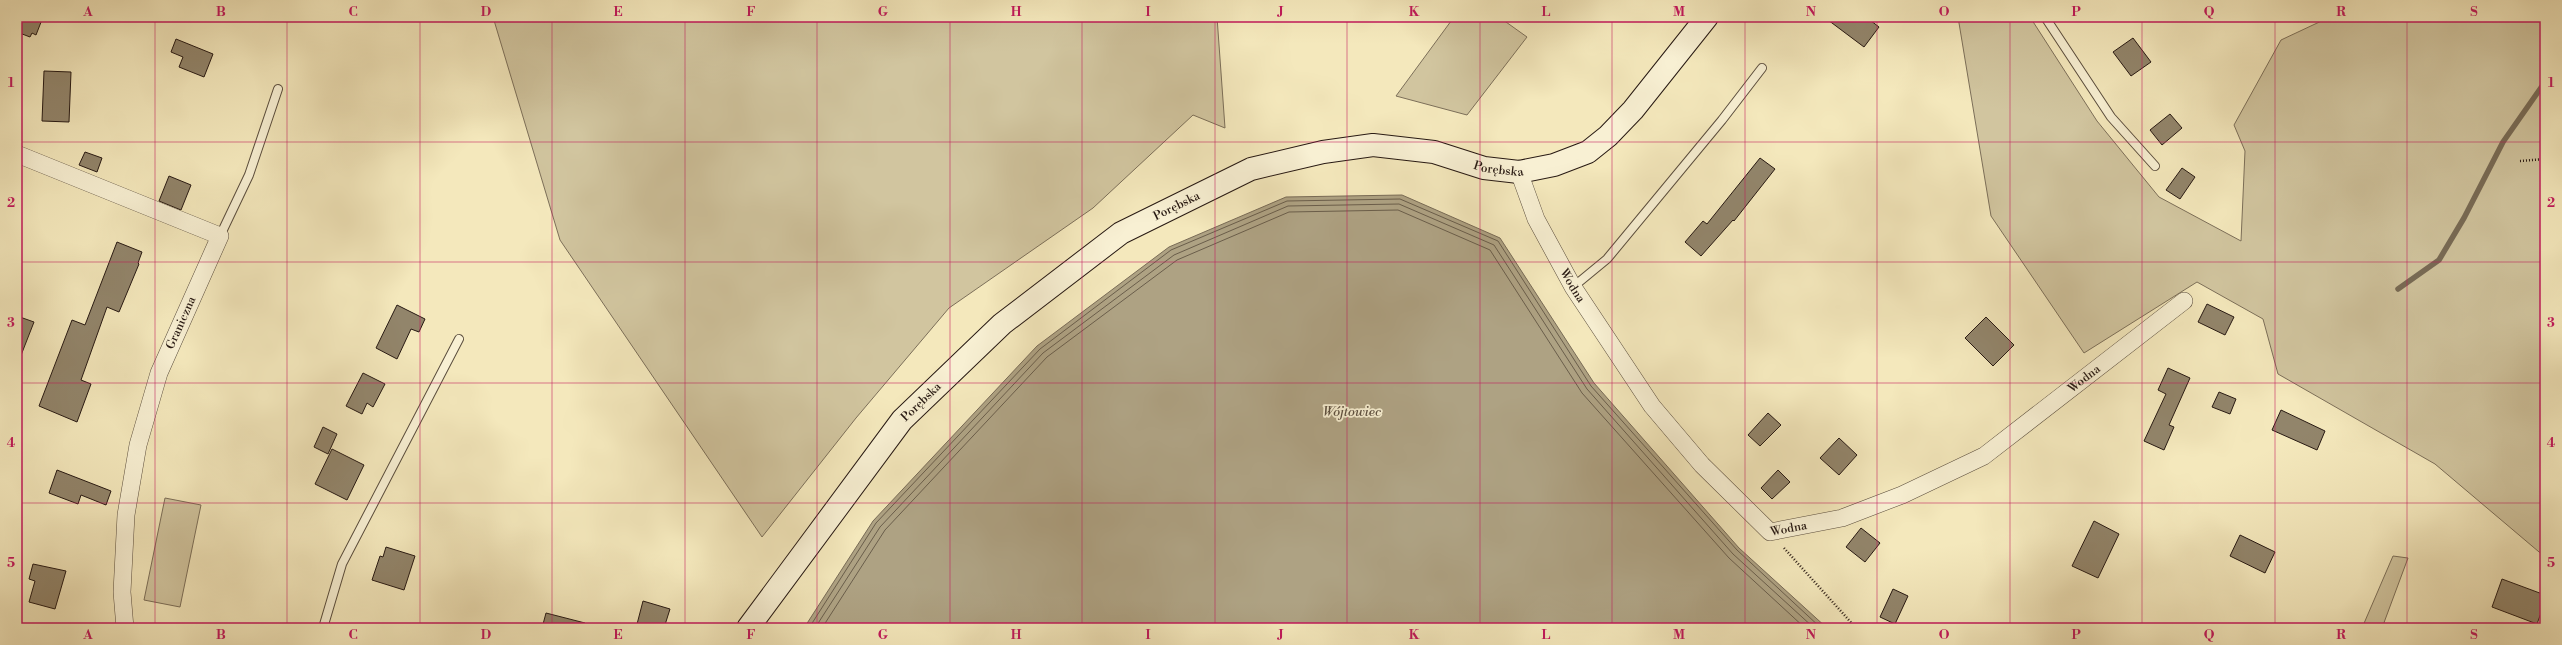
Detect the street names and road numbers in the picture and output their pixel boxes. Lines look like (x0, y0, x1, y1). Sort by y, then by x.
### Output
street label: Porębska (1472, 158, 1526, 180)
street label: Porębska (1151, 188, 1203, 224)
street label: Wodna (1556, 265, 1589, 306)
street label: Graniczna (163, 293, 200, 352)
street label: Wodna (2064, 361, 2104, 396)
street label: Porębska (898, 378, 945, 425)
street label: Wodna (1768, 517, 1809, 539)

